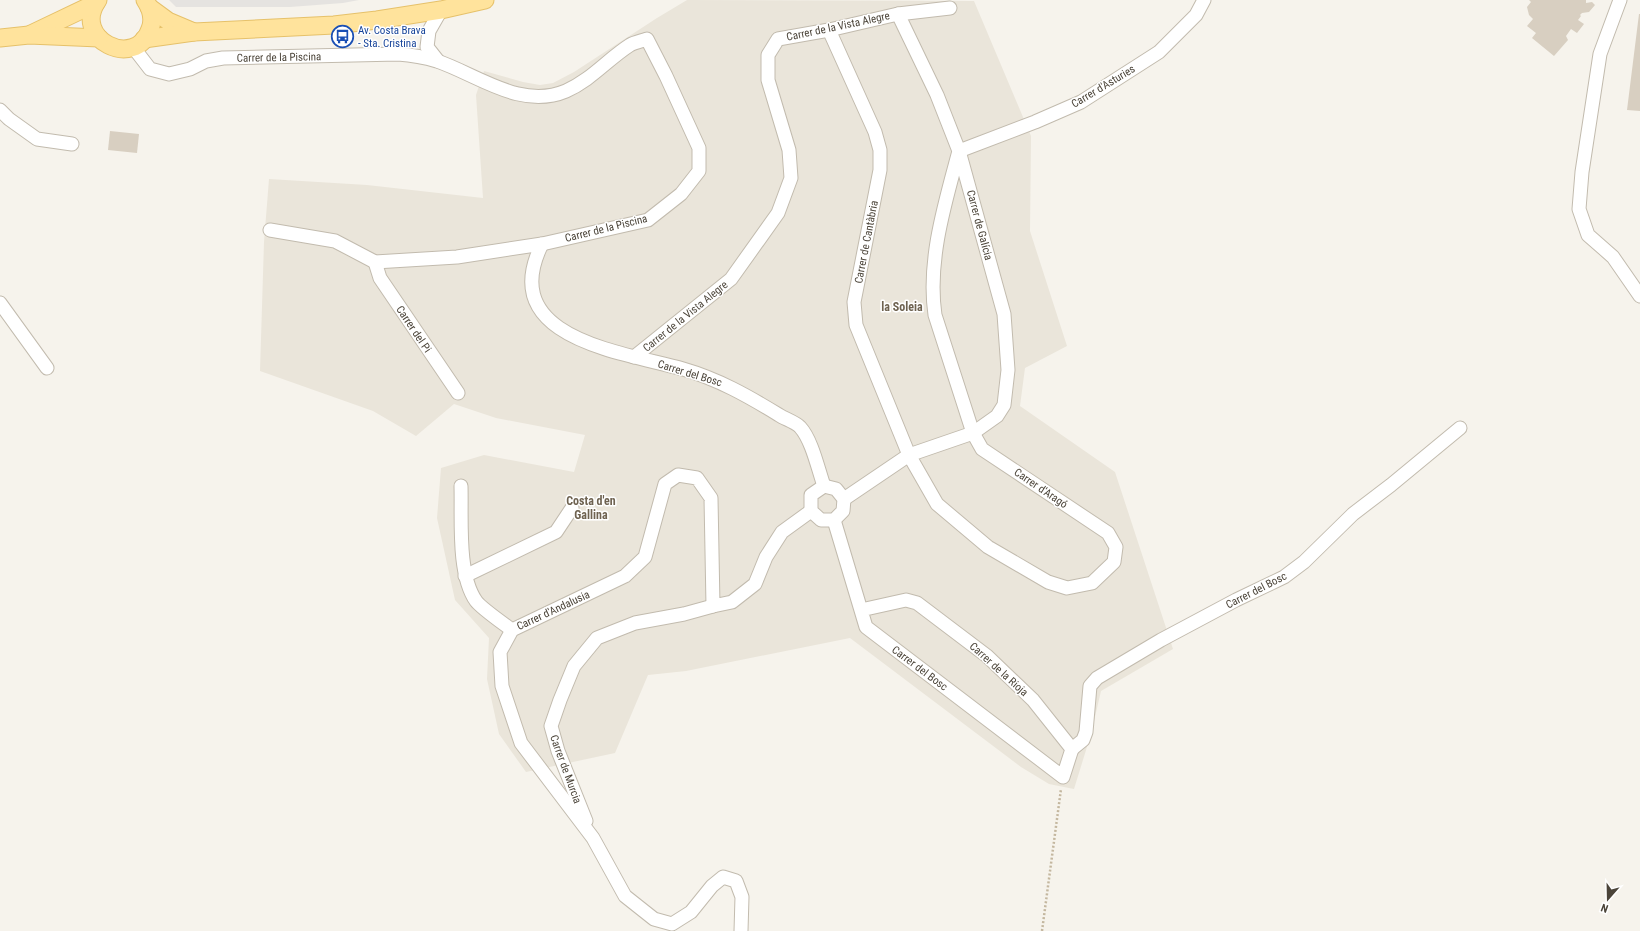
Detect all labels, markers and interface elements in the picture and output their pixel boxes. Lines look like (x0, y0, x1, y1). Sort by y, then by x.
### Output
street label: Carrer de la Vista Alegre (785, 9, 891, 44)
bus stop icon: Av. Costa Brava - Sta. Cristina (329, 23, 355, 49)
place label: Av. Costa Brava - Sta. Cristina (358, 24, 426, 50)
street label: Carrer de la Piscina (237, 50, 321, 65)
street label: Carrer d'Asturies (1069, 62, 1137, 111)
street label: Carrer de Galícia (964, 189, 995, 262)
street label: Carrer de Cantàbria (852, 200, 881, 285)
street label: Carrer de la Piscina (564, 212, 649, 245)
street label: Carrer de la Vista Alegre (640, 278, 730, 355)
district label: la Soleia (881, 300, 923, 314)
street label: Carrer del Pi (393, 304, 434, 355)
street label: Carrer del Bosc (656, 358, 724, 389)
street label: Carrer d'Aragó (1012, 466, 1070, 511)
district label: Costa d'en Gallina (566, 494, 616, 522)
street label: Carrer del Bosc (1224, 570, 1289, 611)
street label: Carrer d'Andalusia (515, 588, 592, 633)
street label: Carrer de la Rioja (967, 640, 1031, 699)
street label: Carrer del Bosc (889, 643, 950, 694)
street label: Carrer de Murcia (547, 733, 584, 805)
north arrow (1588, 879, 1628, 919)
text: N (1599, 901, 1610, 915)

